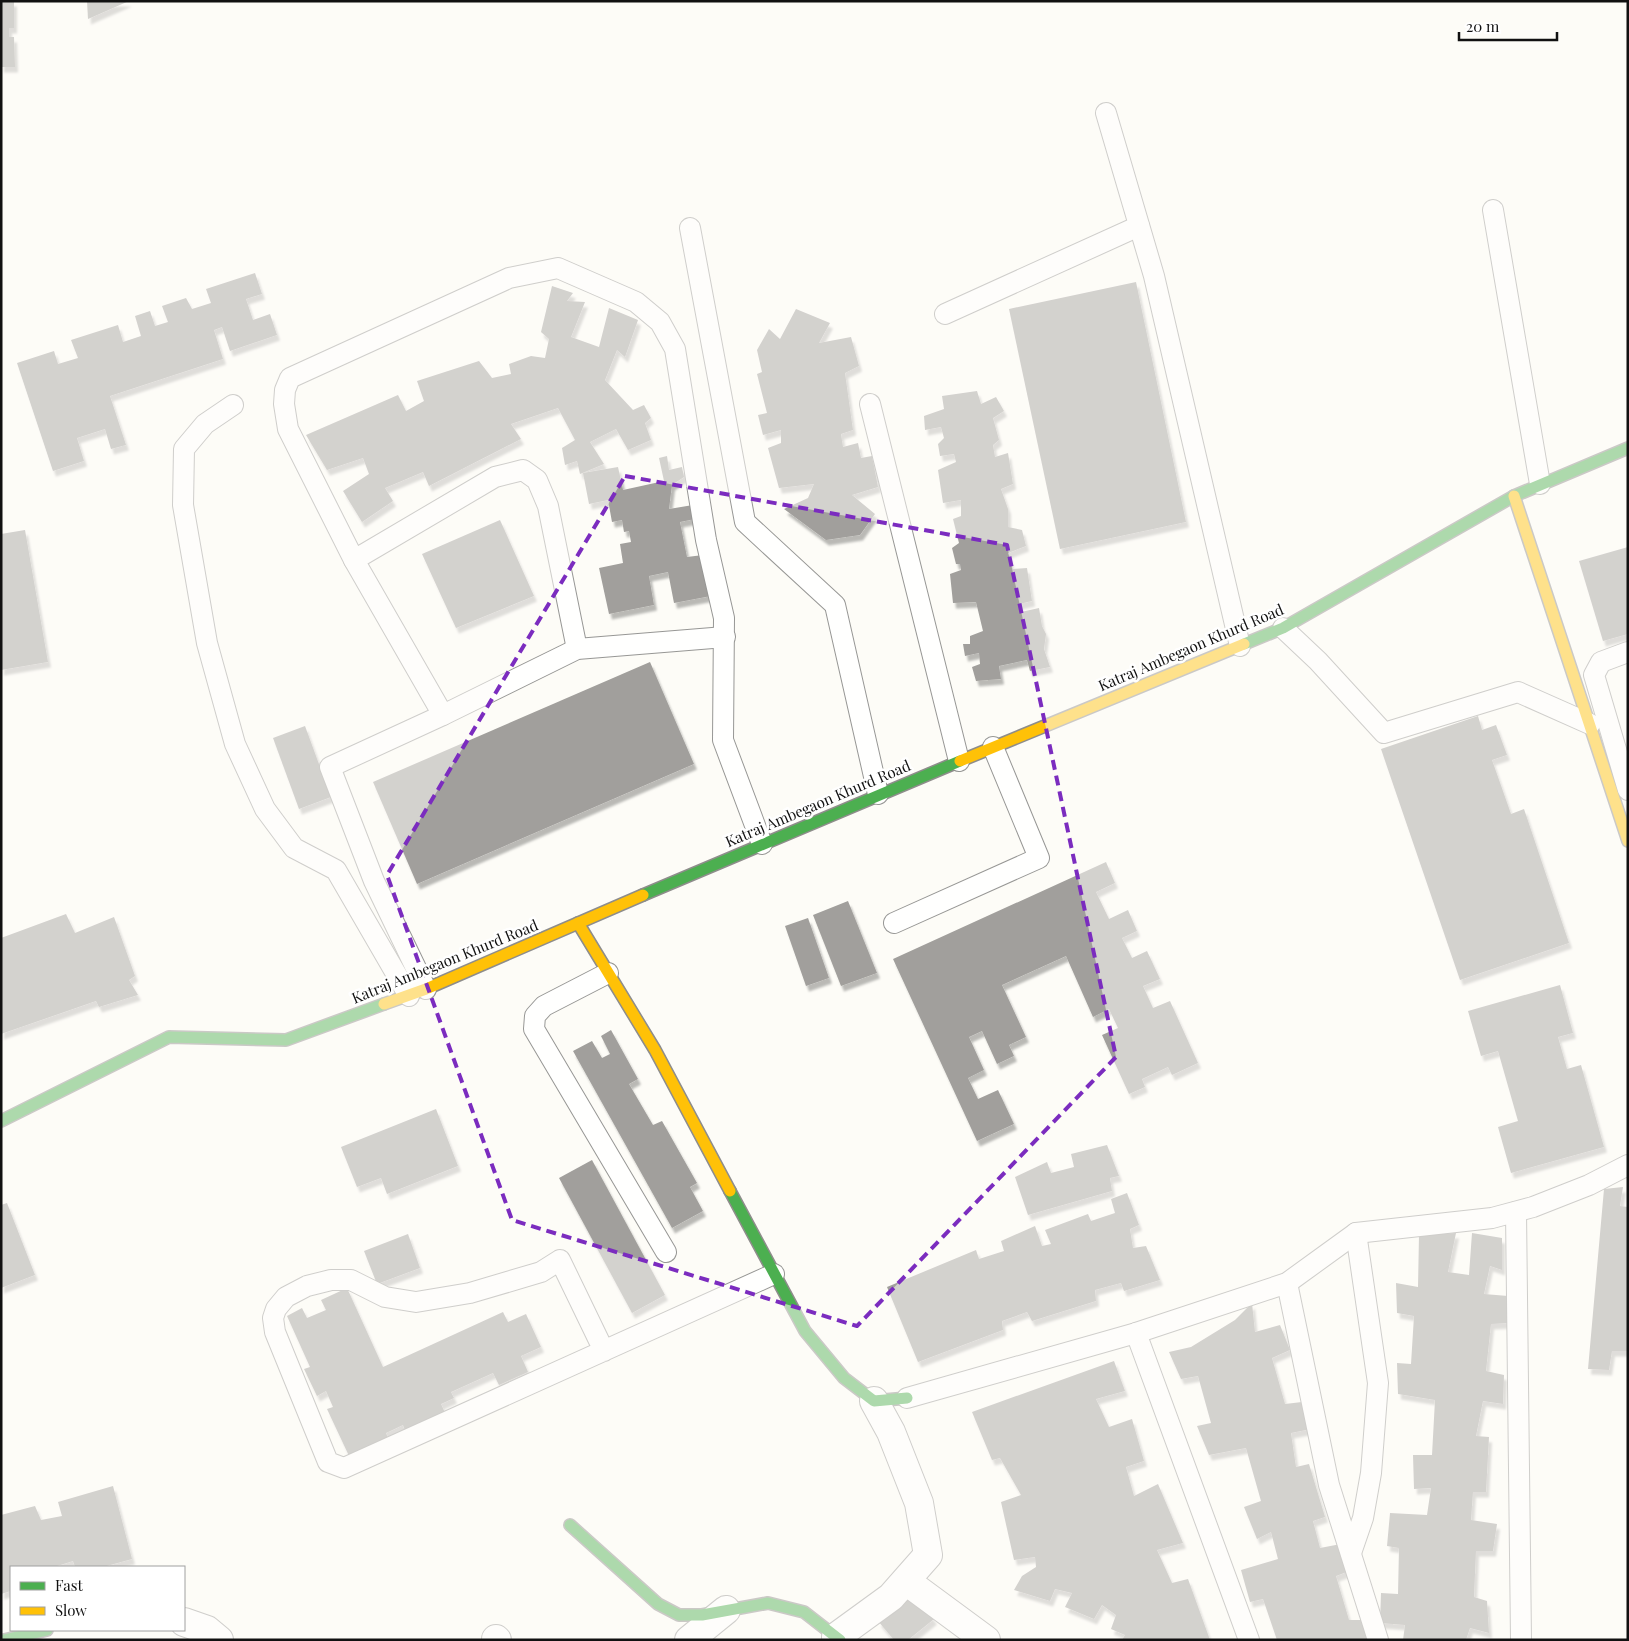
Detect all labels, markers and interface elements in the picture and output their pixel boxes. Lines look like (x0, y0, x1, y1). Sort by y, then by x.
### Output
scale bar (1459, 10, 1556, 42)
text: 20 m (1466, 16, 1500, 36)
street label: Katraj Ambegaon Khurd Road (1095, 599, 1286, 695)
street label: Katraj Ambegaon Khurd Road (722, 755, 913, 851)
street label: Katraj Ambegaon Khurd Road (349, 914, 541, 1008)
legend (10, 1566, 185, 1631)
text: Fast (55, 1575, 84, 1595)
text: Slow (55, 1600, 87, 1620)

